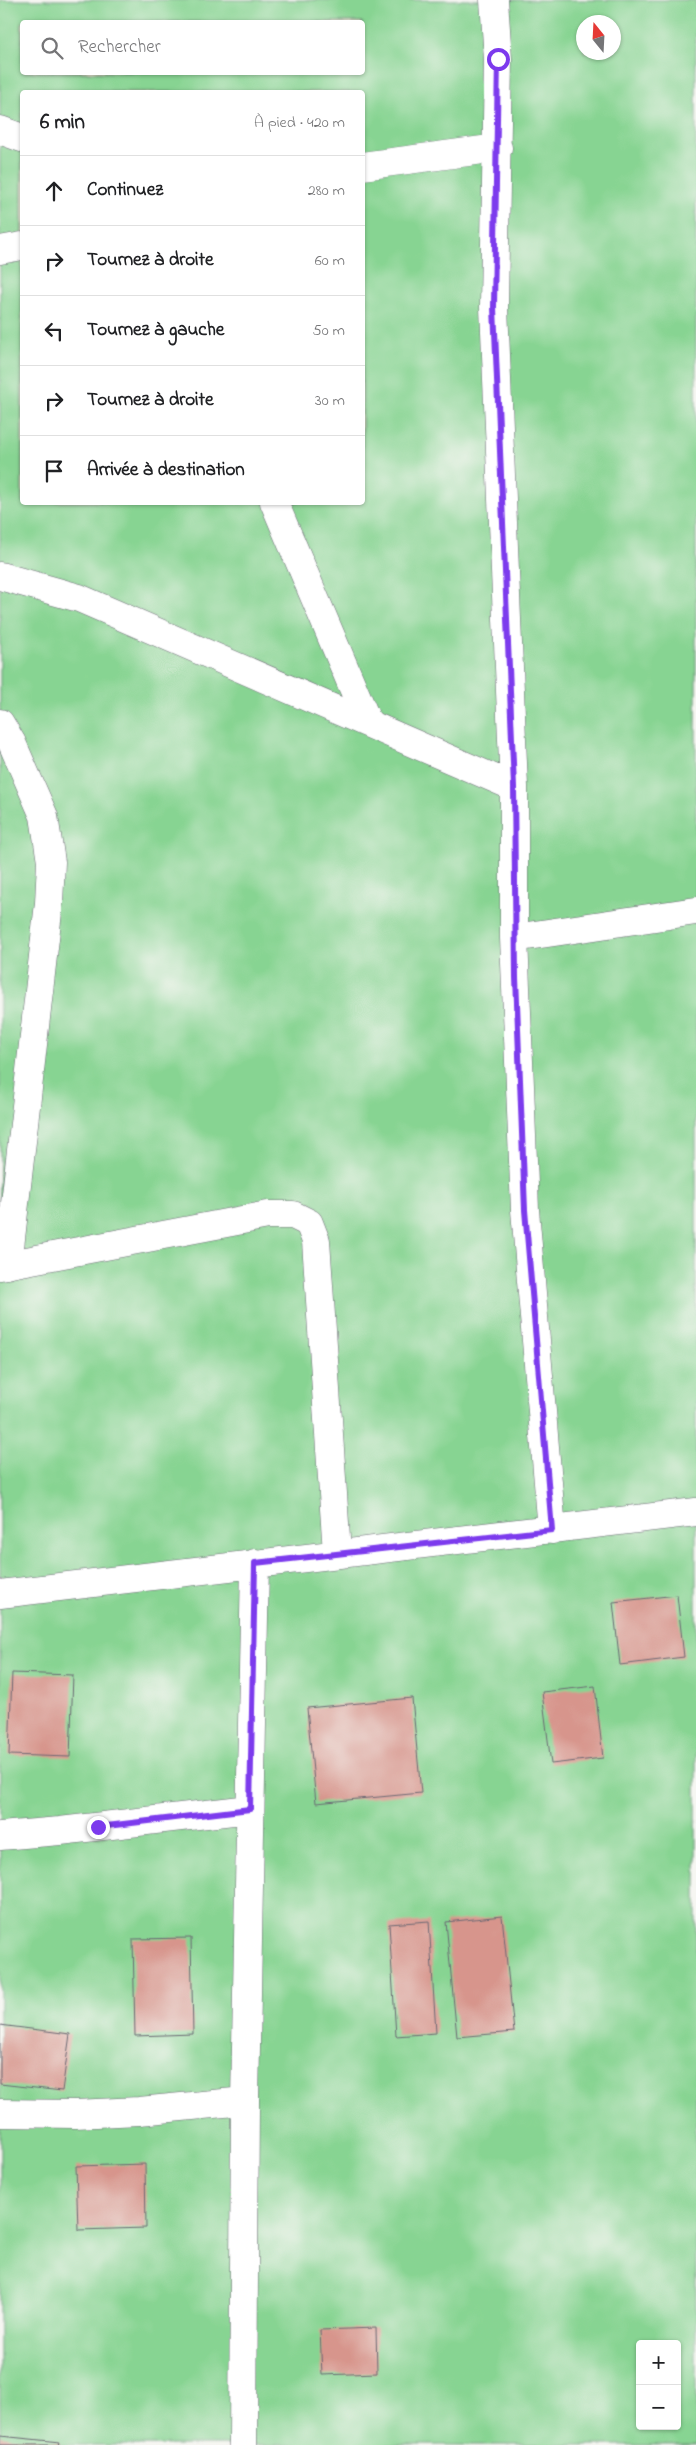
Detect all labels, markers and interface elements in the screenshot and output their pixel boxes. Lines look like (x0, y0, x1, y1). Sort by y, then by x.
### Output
north arrow (576, 15, 621, 60)
search box (20, 20, 365, 75)
icon: search (38, 34, 66, 62)
text: Rechercher (78, 34, 161, 61)
route start (487, 48, 510, 71)
text: 6 min (40, 108, 85, 138)
text: À pied · 420 m (254, 111, 345, 135)
icon: ahead (40, 177, 68, 205)
text: Continuez (87, 177, 163, 204)
text: 280 m (308, 179, 345, 203)
icon: right (40, 247, 68, 275)
text: Tournez à droite (87, 247, 213, 274)
text: 60 m (315, 249, 345, 273)
icon: left (40, 317, 68, 345)
text: Tournez à gauche (87, 317, 224, 344)
text: 50 m (313, 319, 345, 343)
icon: right (40, 387, 68, 415)
text: Tournez à droite (87, 387, 213, 414)
text: 30 m (315, 389, 345, 413)
icon: arrive (40, 457, 68, 485)
text: Arrivée à destination (87, 457, 245, 484)
route end (87, 1816, 110, 1839)
map controls (636, 2340, 681, 2430)
button: + (636, 2340, 681, 2385)
button: − (636, 2385, 681, 2430)

